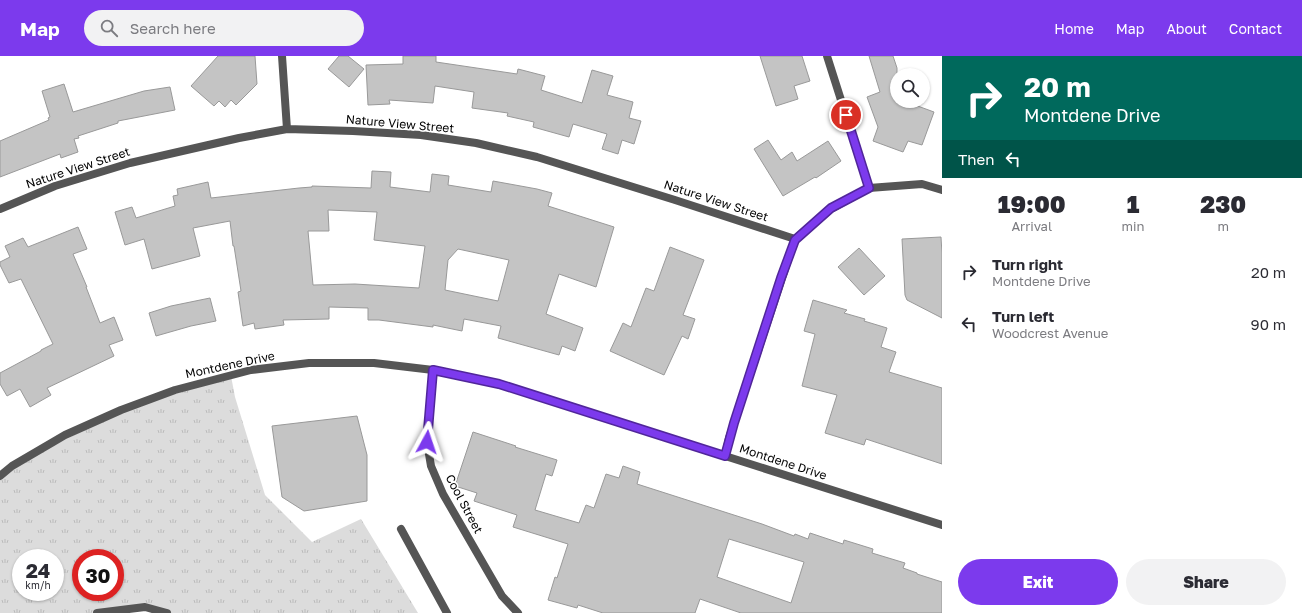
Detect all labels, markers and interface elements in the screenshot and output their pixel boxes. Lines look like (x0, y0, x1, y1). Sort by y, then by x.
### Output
search box (84, 10, 364, 46)
text: Map (20, 17, 60, 40)
icon: search (98, 17, 120, 39)
text: Search here (130, 19, 216, 37)
text: Home (1054, 20, 1094, 37)
text: Map (1116, 20, 1144, 37)
text: About (1166, 20, 1207, 37)
text: Contact (1229, 20, 1282, 37)
map controls (890, 68, 930, 108)
button: search (890, 68, 930, 108)
text: 20 m (1024, 70, 1091, 103)
icon: right (958, 72, 1010, 124)
pin (829, 98, 863, 132)
icon: arrive (835, 104, 857, 126)
text: Montdene Drive (1024, 104, 1161, 126)
street label: Nature View Street (345, 111, 455, 136)
street label: Nature View Street (24, 144, 132, 191)
icon: left (1002, 148, 1024, 170)
text: Then (958, 150, 994, 168)
street label: Nature View Street (662, 177, 770, 225)
text: 19:00 (998, 189, 1066, 218)
text: 1 (1127, 189, 1139, 218)
text: 230 (1200, 189, 1246, 218)
text: Arrival (1011, 218, 1052, 234)
text: min (1122, 218, 1144, 234)
text: m (1217, 218, 1229, 234)
text: Turn right (992, 255, 1063, 273)
icon: right (958, 261, 980, 283)
text: 20 m (1251, 263, 1286, 281)
text: Montdene Drive (992, 273, 1091, 289)
text: Turn left (992, 307, 1054, 325)
icon: left (958, 313, 980, 335)
text: 90 m (1251, 315, 1286, 333)
text: Woodcrest Avenue (992, 325, 1108, 341)
street label: Montdene Drive (184, 348, 276, 381)
position arrow (406, 421, 448, 463)
street label: Montdene Drive (738, 440, 829, 483)
street label: Cool Street (443, 472, 486, 536)
speed limit sign: 30 (72, 549, 124, 601)
text: 24 (26, 558, 50, 582)
button: Exit (958, 559, 1118, 605)
button: Share (1126, 559, 1286, 605)
text: km/h (25, 579, 51, 591)

